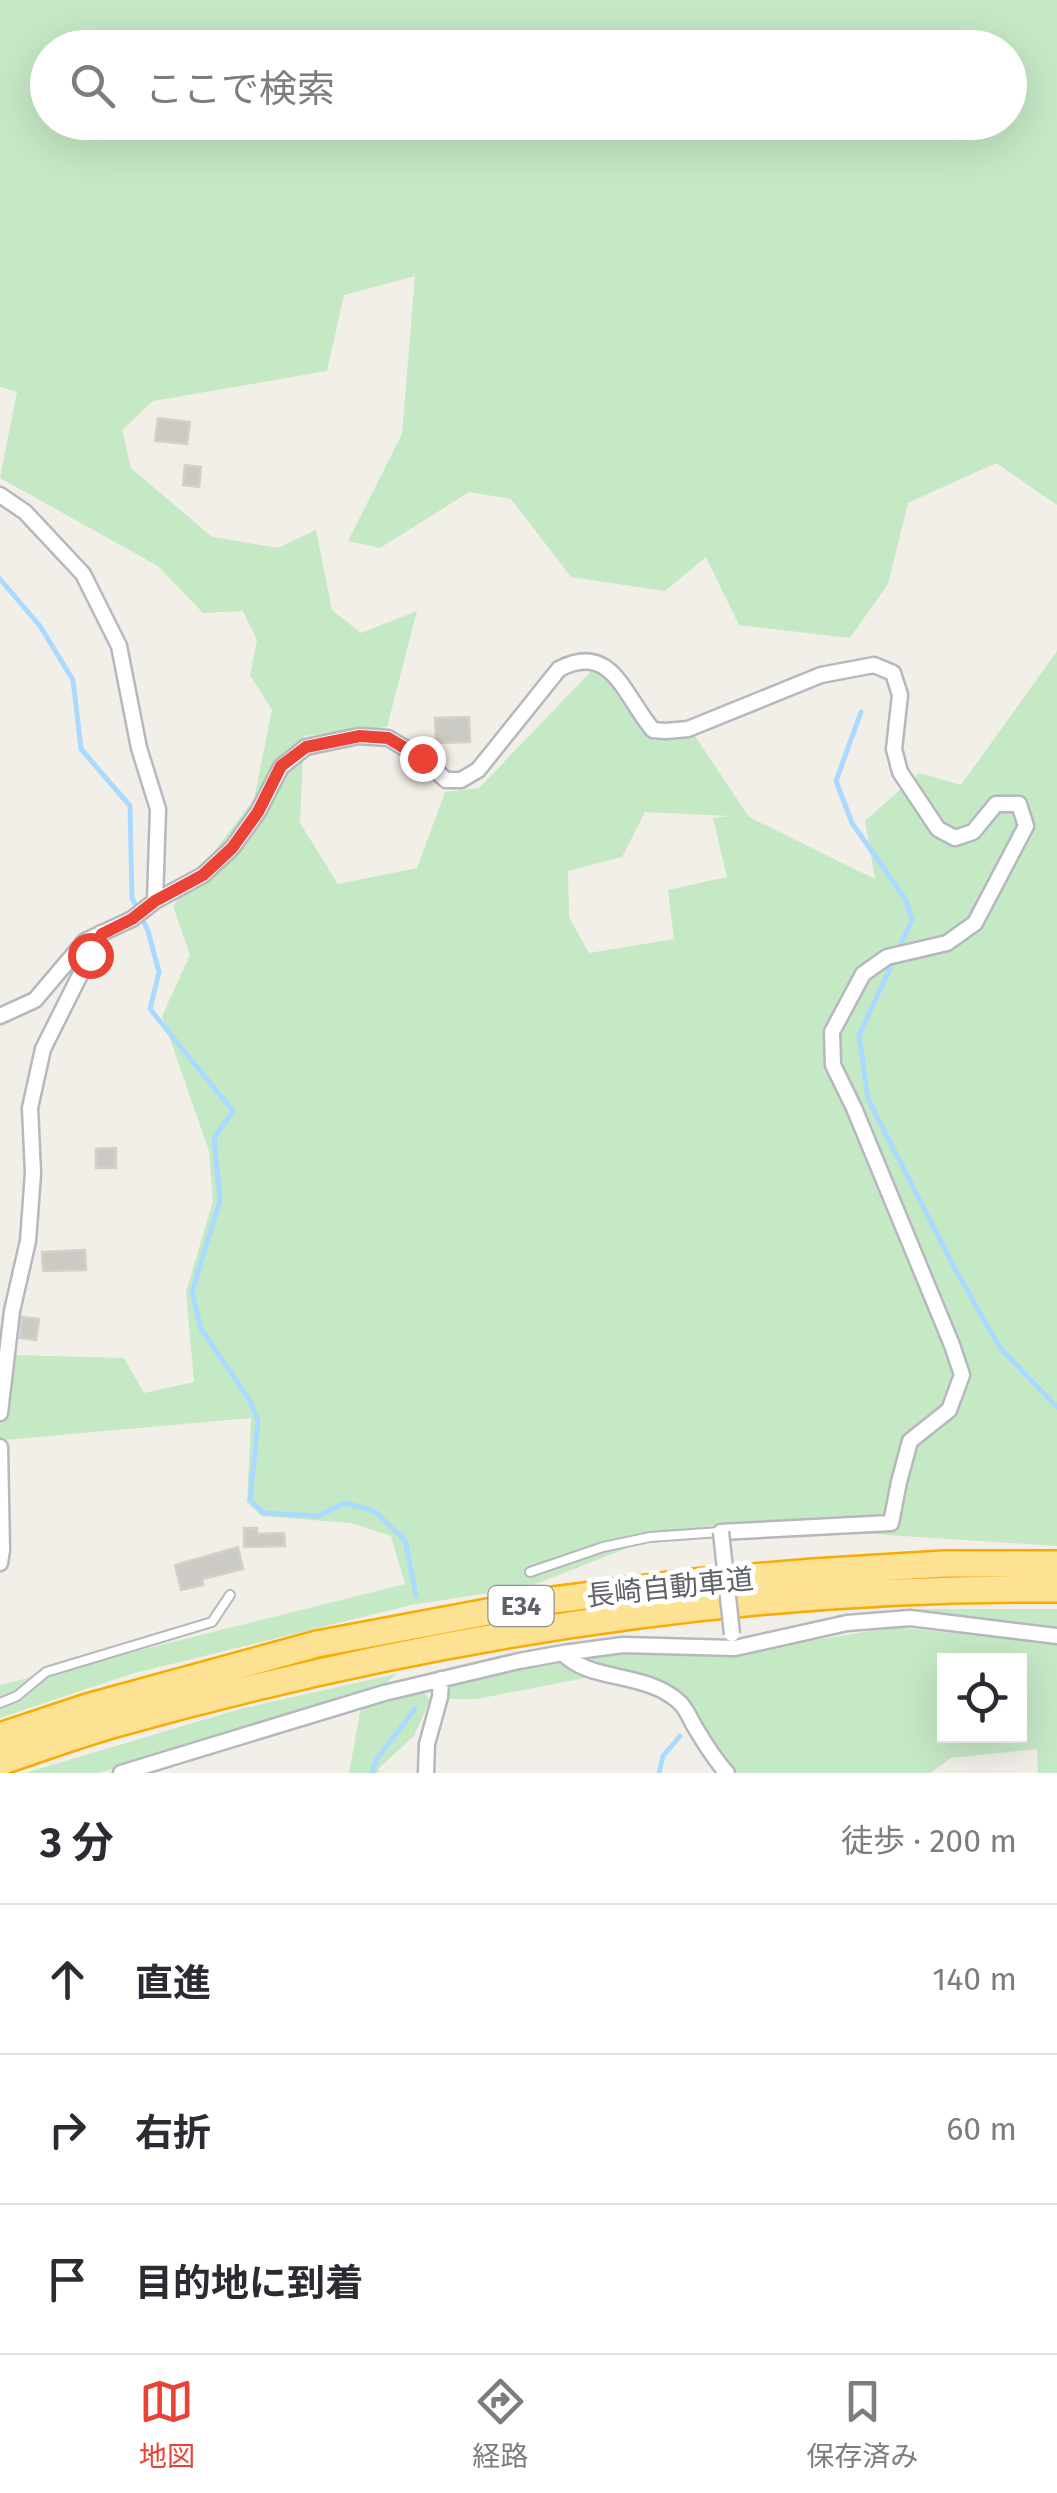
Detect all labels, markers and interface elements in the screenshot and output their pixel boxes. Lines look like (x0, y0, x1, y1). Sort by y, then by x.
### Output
search box (30, 30, 1027, 140)
icon: search (65, 58, 120, 113)
text: ここで検索 (145, 66, 335, 112)
route end (400, 736, 446, 782)
route start (68, 933, 114, 979)
street label: 長崎自動車道 (585, 1562, 755, 1613)
road number: E34 (488, 1586, 554, 1626)
map controls (937, 1653, 1027, 1743)
button: locate (937, 1653, 1027, 1743)
text: 3 分 (40, 1818, 114, 1868)
text: 徒歩 · 200 m (841, 1822, 1017, 1860)
icon: ahead (40, 1952, 95, 2007)
text: 直進 (135, 1960, 211, 2006)
text: 140 m (932, 1960, 1017, 1998)
icon: right (40, 2102, 95, 2157)
text: 右折 (135, 2110, 211, 2156)
text: 60 m (946, 2110, 1017, 2148)
icon: arrive (40, 2252, 95, 2307)
text: 目的地に到着 (135, 2260, 363, 2306)
tab: 地図 (139, 2374, 195, 2474)
tab: 経路 (472, 2374, 528, 2474)
tab: 保存済み (806, 2374, 918, 2474)

